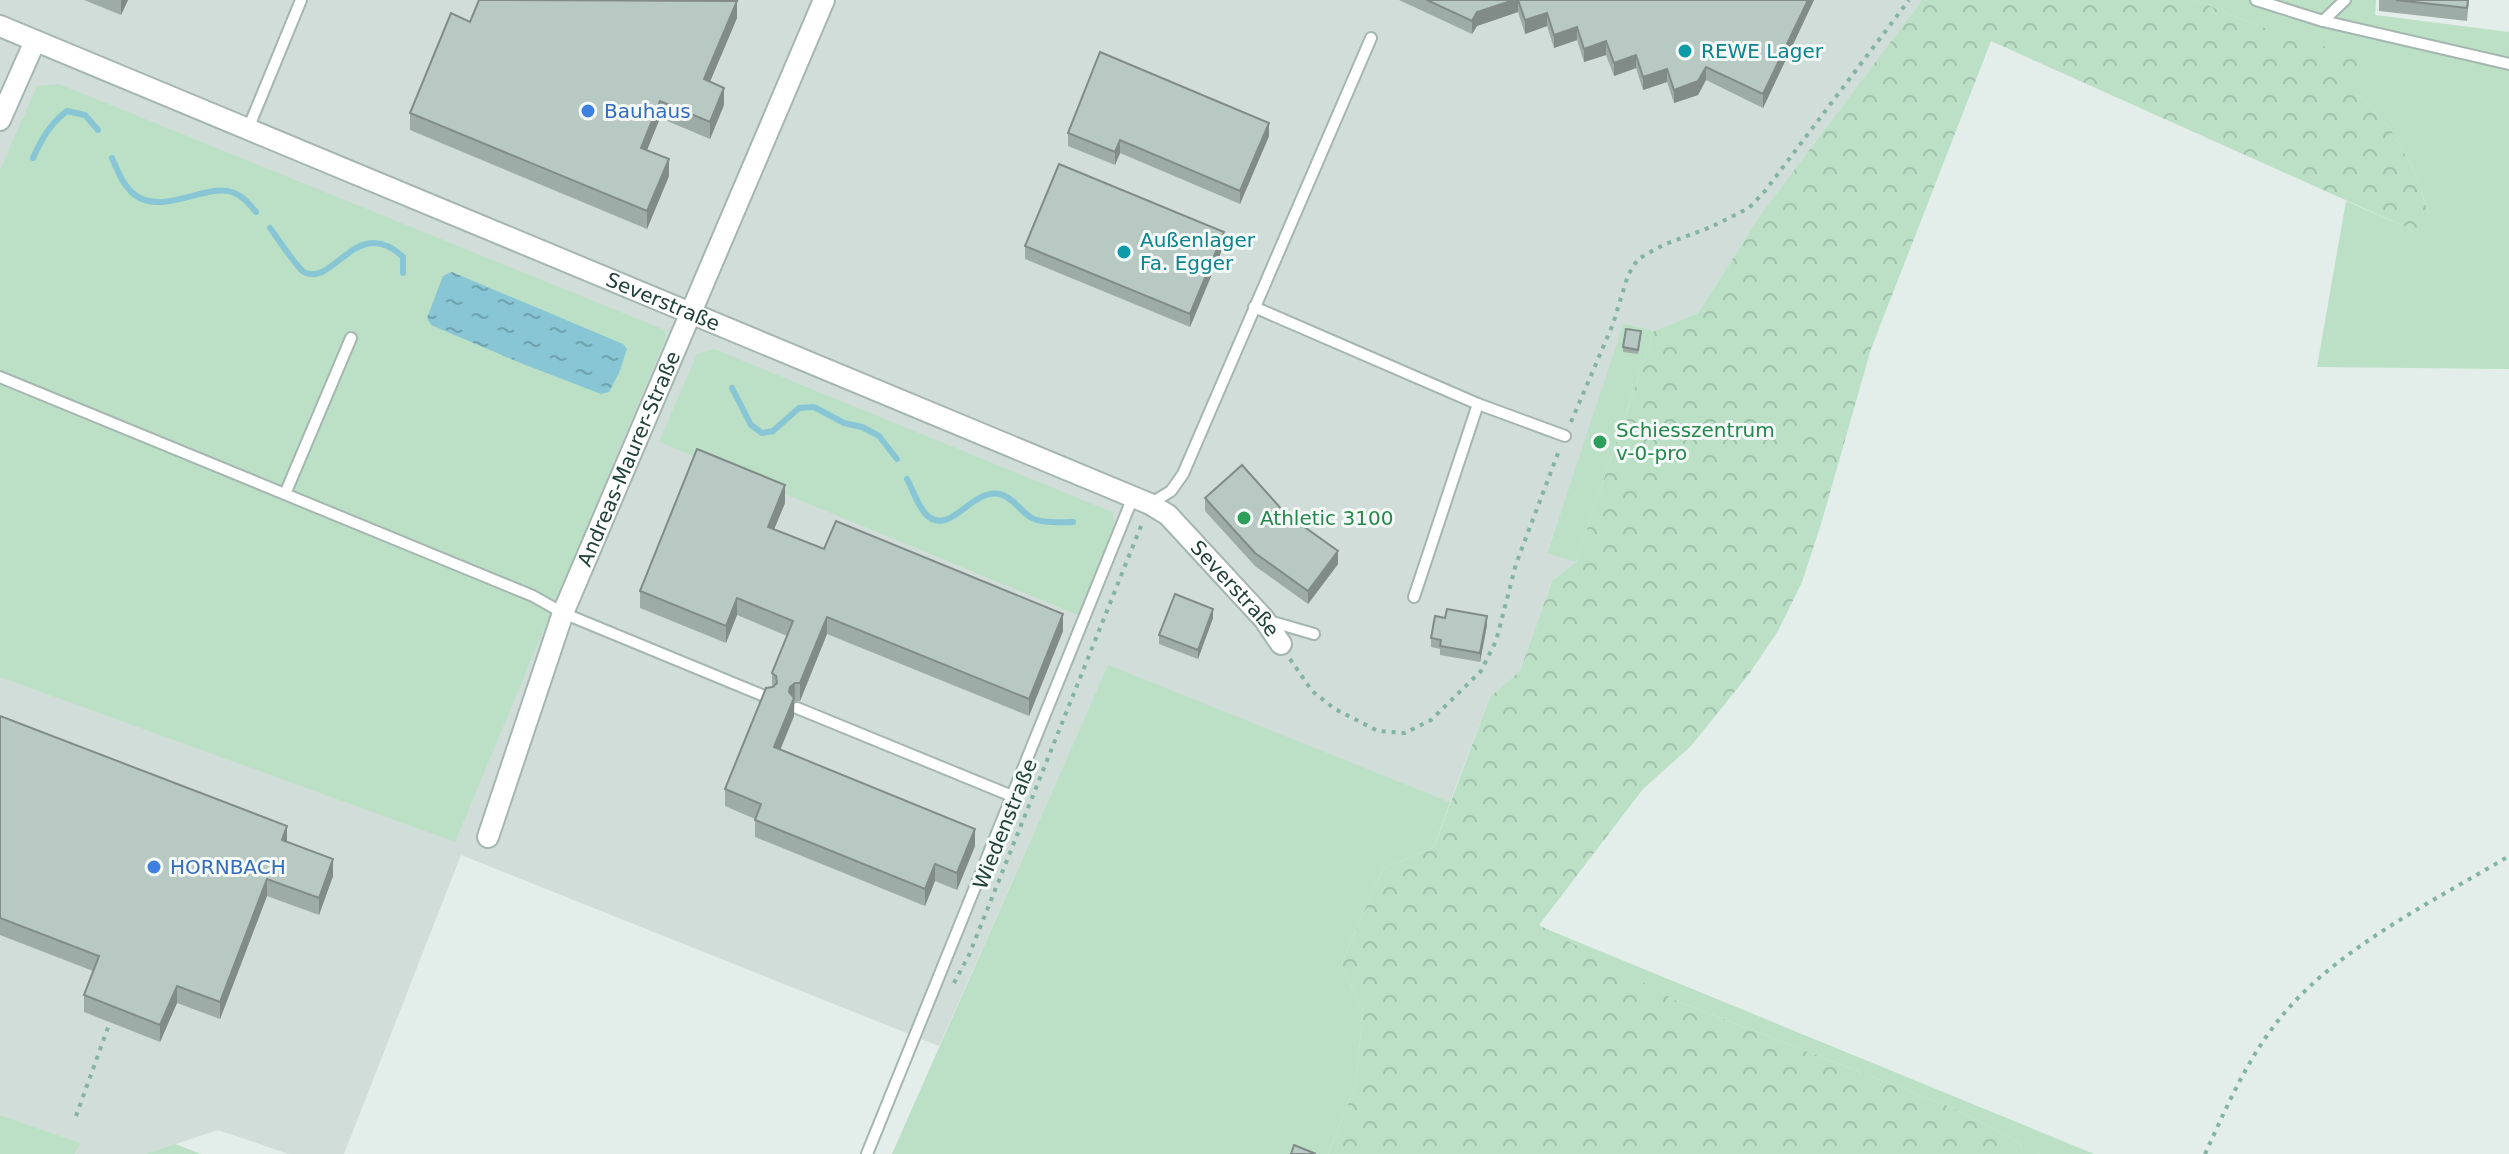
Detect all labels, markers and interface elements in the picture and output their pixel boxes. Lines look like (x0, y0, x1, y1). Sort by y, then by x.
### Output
place label: REWE Lager (1701, 39, 1824, 63)
marker: REWE Lager (1676, 42, 1694, 60)
place label: Bauhaus (604, 99, 691, 123)
marker: Bauhaus (579, 102, 597, 120)
place label: Außenlager Fa. Egger (1140, 228, 1256, 275)
marker: Außenlager Fa. Egger (1115, 243, 1133, 261)
street label: Severstraße (602, 267, 724, 336)
street label: Andreas-Maurer-Straße (572, 347, 685, 570)
place label: Schiesszentrum v-0-pro (1616, 418, 1775, 465)
marker: Schiesszentrum v-0-pro (1591, 433, 1609, 451)
place label: Athletic 3100 (1260, 506, 1393, 530)
marker: Athletic 3100 (1235, 509, 1253, 527)
street label: Severstraße (1186, 535, 1284, 641)
street label: Wiedenstraße (968, 755, 1042, 893)
place label: HORNBACH (170, 855, 286, 879)
marker: HORNBACH (145, 858, 163, 876)

